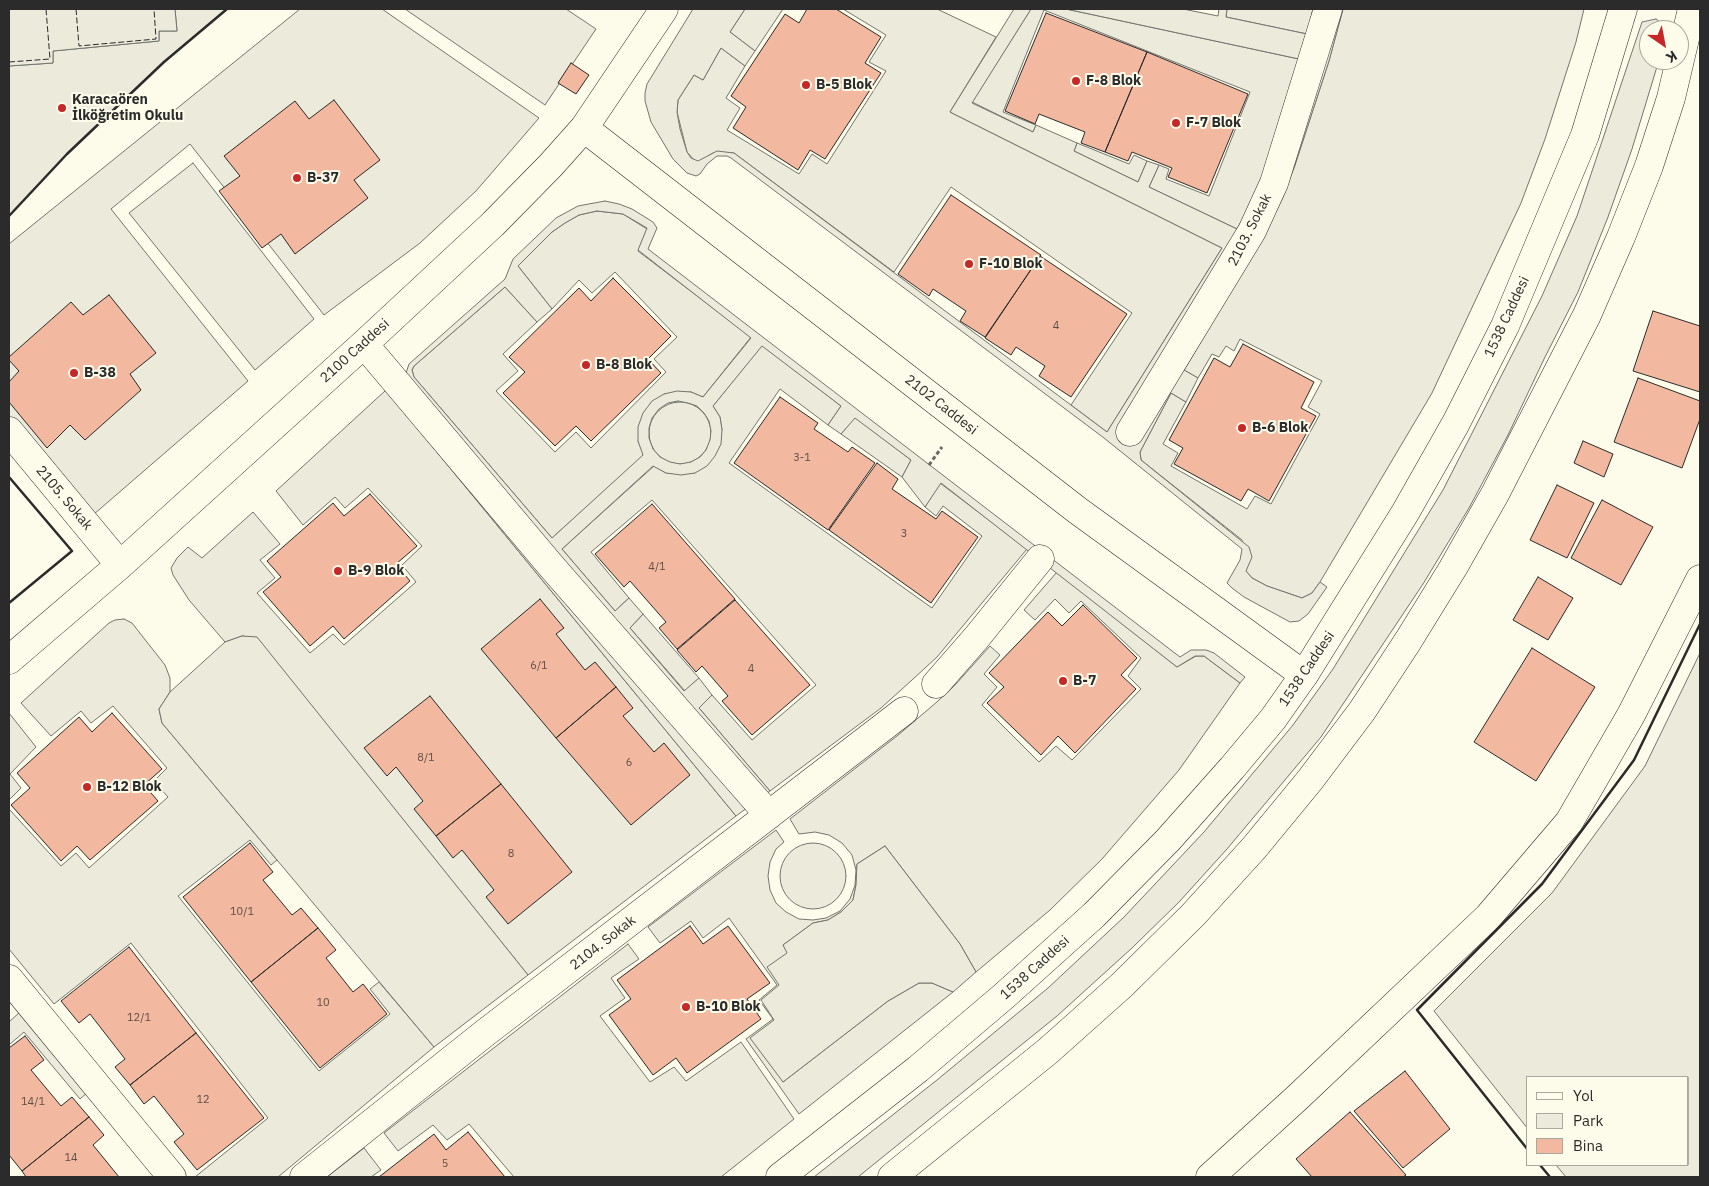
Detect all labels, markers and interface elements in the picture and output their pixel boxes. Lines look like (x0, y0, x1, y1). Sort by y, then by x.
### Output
north arrow (1639, 20, 1689, 70)
text: K (1663, 47, 1681, 67)
place label: F-8 Blok (1086, 73, 1141, 89)
marker: F-8 Blok (1070, 75, 1082, 87)
place label: B-5 Blok (816, 77, 872, 93)
marker: B-5 Blok (800, 79, 812, 91)
place label: Karacaören İlköğretim Okulu (72, 92, 183, 124)
marker: Karacaören İlköğretim Okulu (56, 102, 68, 114)
place label: F-7 Blok (1186, 115, 1241, 131)
marker: F-7 Blok (1170, 117, 1182, 129)
place label: B-37 (307, 170, 339, 186)
marker: B-37 (291, 172, 303, 184)
street label: 2103. Sokak (1225, 191, 1275, 269)
place label: F-10 Blok (979, 256, 1042, 272)
marker: F-10 Blok (963, 258, 975, 270)
street label: 1538 Caddesi (1481, 274, 1533, 360)
street label: 2100 Caddesi (317, 316, 393, 386)
house number: 4 (1053, 319, 1059, 333)
place label: B-8 Blok (596, 357, 652, 373)
marker: B-8 Blok (580, 359, 592, 371)
place label: B-38 (84, 365, 116, 381)
marker: B-38 (68, 367, 80, 379)
street label: 2102 Caddesi (901, 372, 981, 438)
place label: B-6 Blok (1252, 420, 1308, 436)
marker: B-6 Blok (1236, 422, 1248, 434)
house number: 3-1 (793, 451, 811, 465)
street label: 2105. Sokak (32, 462, 96, 534)
house number: 3 (901, 527, 907, 541)
house number: 4/1 (648, 560, 666, 574)
place label: B-9 Blok (348, 563, 404, 579)
marker: B-9 Blok (332, 565, 344, 577)
street label: 1538 Caddesi (1276, 628, 1338, 710)
house number: 6/1 (530, 659, 548, 673)
house number: 4 (748, 662, 754, 676)
place label: B-7 (1073, 673, 1096, 689)
marker: B-7 (1057, 675, 1069, 687)
house number: 8/1 (417, 751, 435, 765)
house number: 6 (626, 756, 632, 770)
place label: B-12 Blok (97, 779, 162, 795)
marker: B-12 Blok (81, 781, 93, 793)
house number: 8 (508, 847, 514, 861)
house number: 10/1 (230, 905, 254, 919)
street label: 2104. Sokak (567, 912, 639, 974)
street label: 1538 Caddesi (997, 933, 1073, 1003)
house number: 10 (316, 996, 330, 1010)
place label: B-10 Blok (696, 999, 761, 1015)
marker: B-10 Blok (680, 1001, 692, 1013)
house number: 12/1 (127, 1011, 151, 1025)
legend (1526, 1076, 1689, 1166)
text: Yol (1573, 1086, 1594, 1105)
house number: 12 (196, 1093, 210, 1107)
house number: 14/1 (21, 1095, 45, 1109)
text: Park (1573, 1111, 1603, 1130)
text: Bina (1573, 1136, 1603, 1155)
house number: 14 (64, 1151, 78, 1165)
house number: 5 (442, 1157, 448, 1171)

